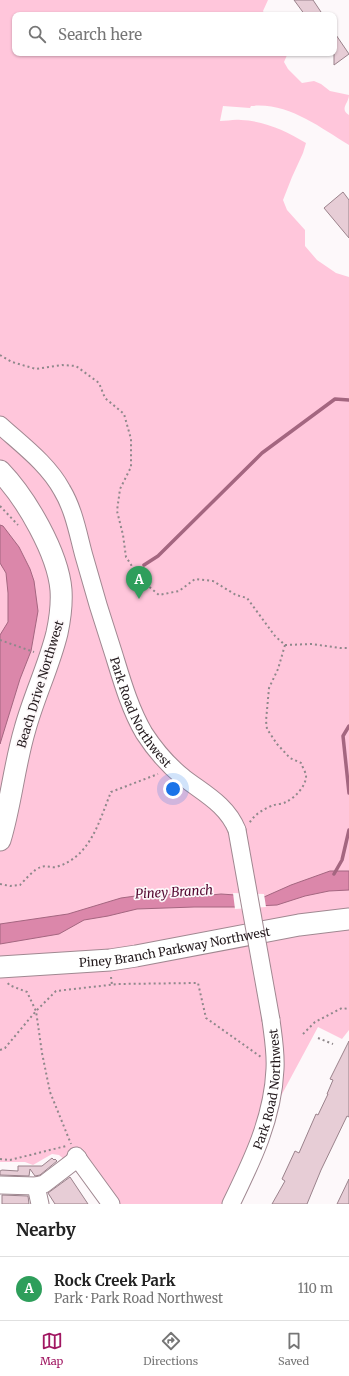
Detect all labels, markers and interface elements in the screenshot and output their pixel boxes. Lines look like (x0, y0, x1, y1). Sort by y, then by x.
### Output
search box (12, 12, 337, 56)
icon: search (26, 23, 48, 45)
text: Search here (58, 25, 142, 44)
pin: A (126, 566, 152, 599)
street label: Beach Drive Northwest (13, 618, 67, 750)
street label: Park Road Northwest (107, 655, 175, 770)
your location (163, 779, 183, 799)
water label: Piney Branch (134, 881, 214, 903)
street label: Piney Branch Parkway Northwest (78, 923, 272, 969)
street label: Park Road Northwest (249, 1028, 283, 1151)
text: Nearby (16, 1219, 76, 1241)
text: Rock Creek Park (54, 1271, 175, 1290)
text: A (24, 1280, 34, 1297)
text: 110 m (298, 1280, 333, 1297)
text: Park · Park Road Northwest (54, 1290, 223, 1307)
tab: Map (40, 1330, 63, 1368)
tab: Directions (143, 1330, 198, 1368)
tab: Saved (278, 1330, 309, 1368)

